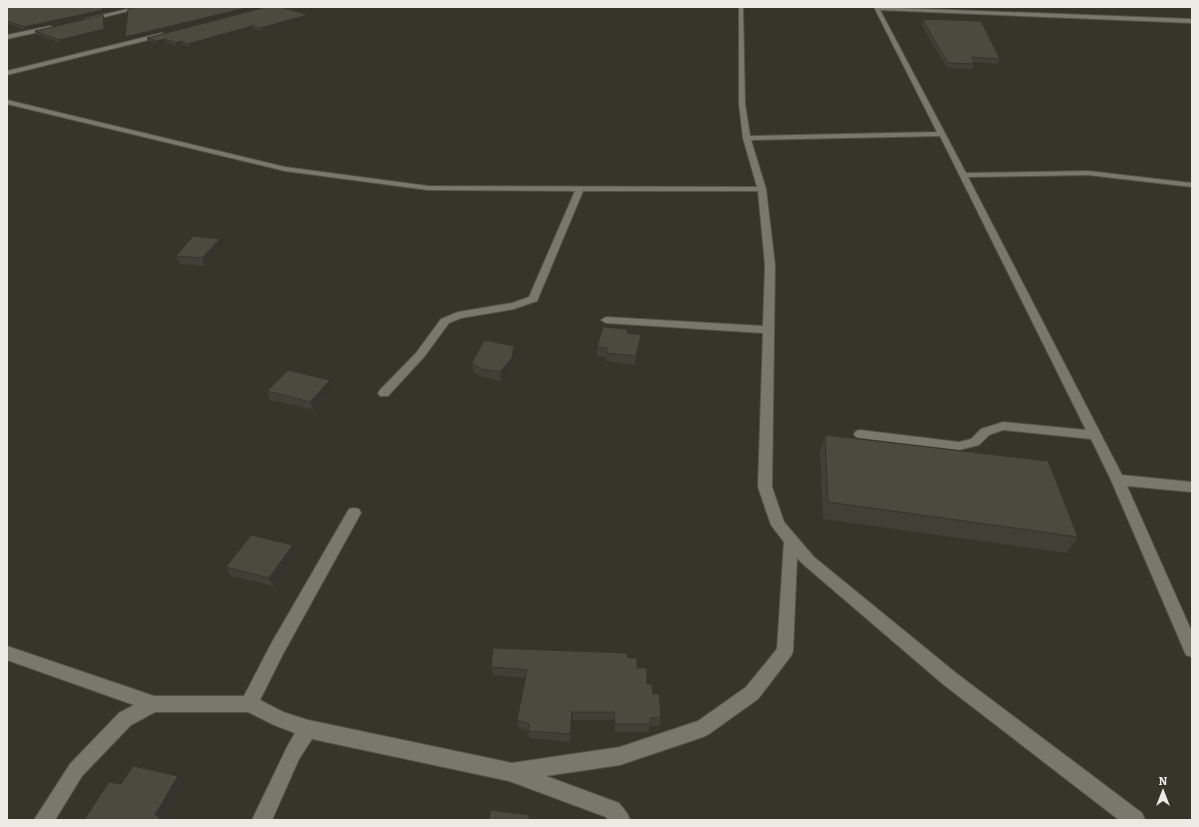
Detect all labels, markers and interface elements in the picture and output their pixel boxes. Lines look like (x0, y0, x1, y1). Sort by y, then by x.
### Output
north arrow (1143, 771, 1183, 811)
text: N (1159, 775, 1168, 788)

